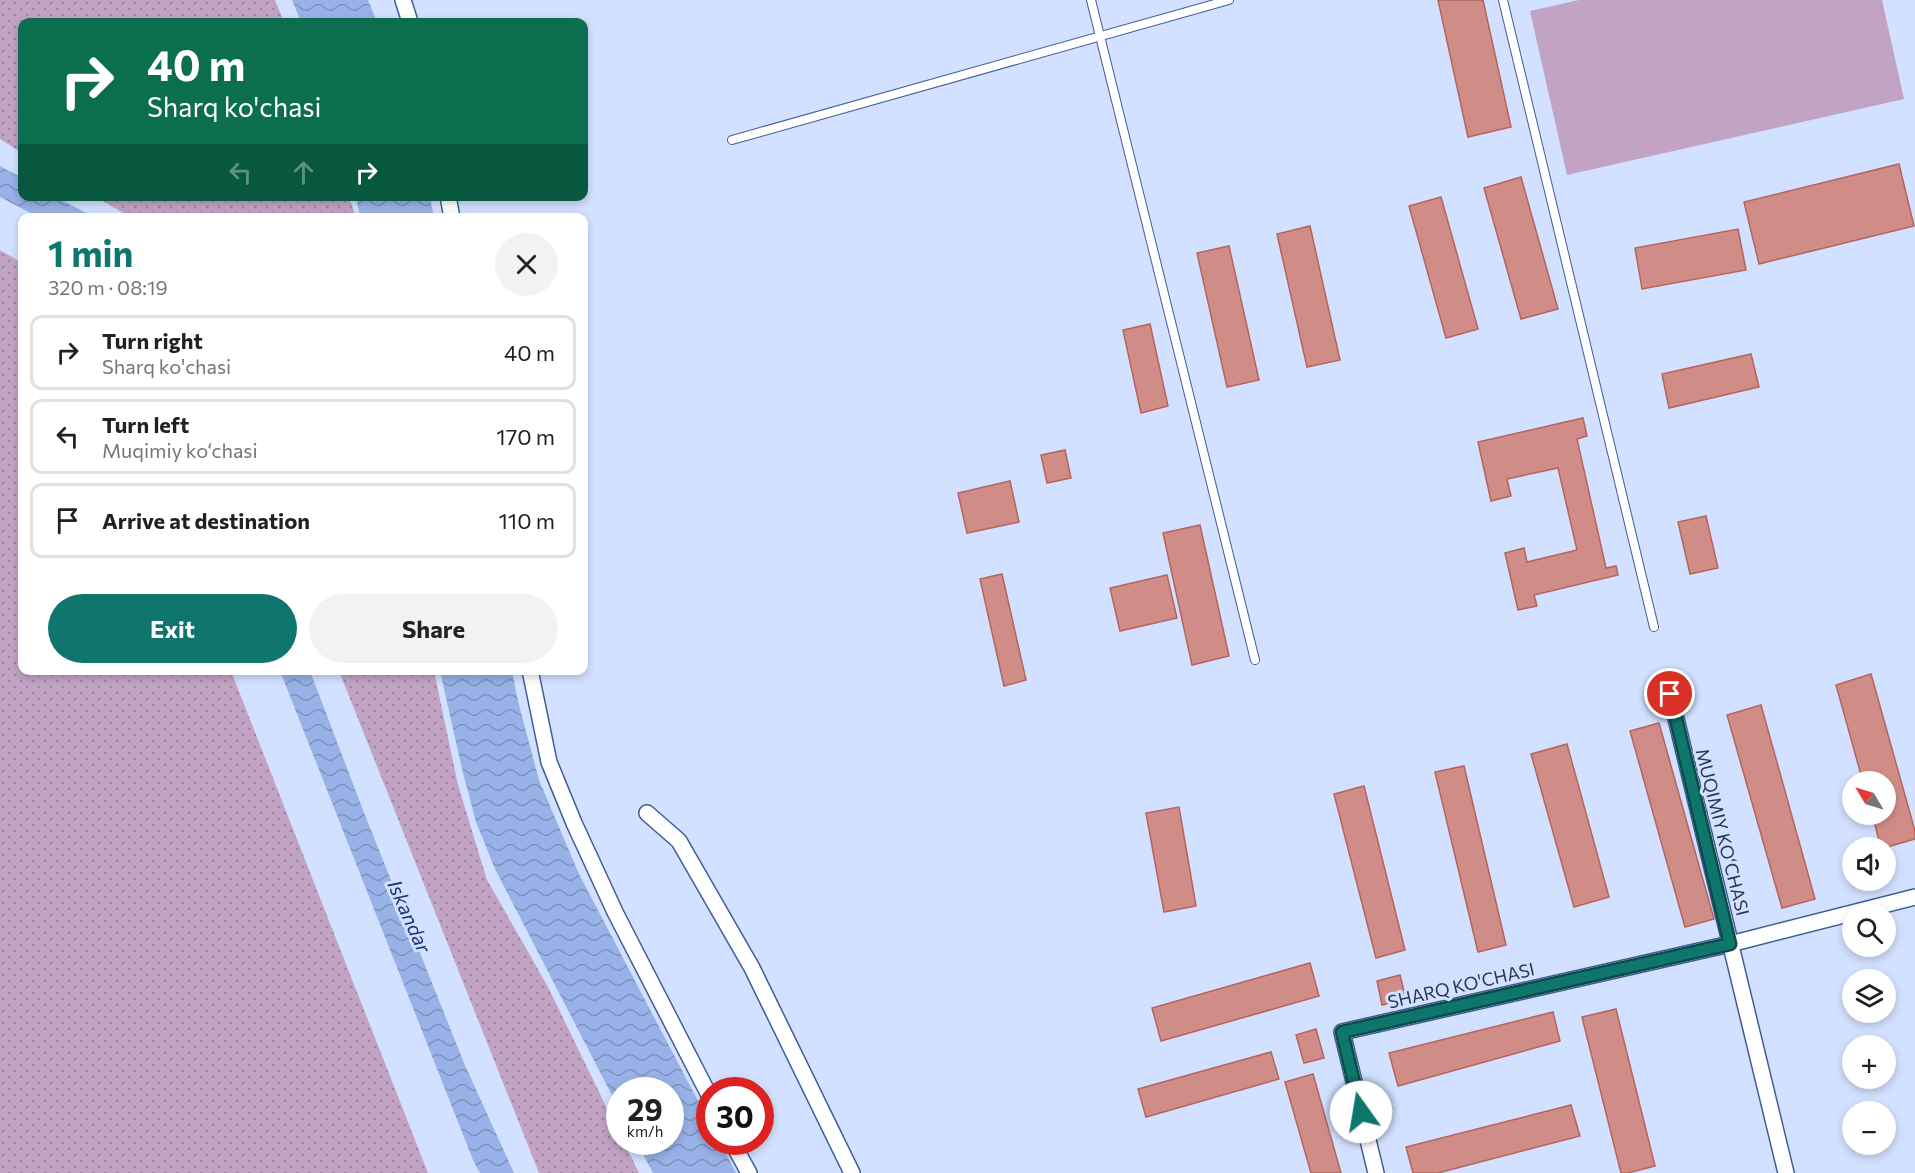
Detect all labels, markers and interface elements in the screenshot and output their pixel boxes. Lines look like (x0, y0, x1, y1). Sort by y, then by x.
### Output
text: 40 m (147, 38, 245, 90)
icon: right (48, 42, 126, 120)
text: Sharq ko'chasi (147, 90, 321, 123)
icon: left (224, 156, 257, 189)
icon: ahead (287, 156, 320, 189)
icon: right (350, 156, 383, 189)
text: 1 min (48, 230, 133, 274)
button: close (495, 233, 558, 296)
text: 320 m · 08:19 (48, 275, 168, 299)
text: Turn right (102, 327, 203, 354)
icon: right (51, 336, 84, 369)
text: 40 m (504, 339, 555, 366)
text: Sharq ko'chasi (102, 354, 231, 378)
text: Turn left (102, 411, 189, 438)
icon: left (51, 420, 84, 453)
text: 170 m (496, 423, 555, 450)
text: Muqimiy ko‘chasi (102, 438, 258, 462)
icon: arrive (51, 504, 84, 537)
text: Arrive at destination (102, 507, 310, 534)
text: 110 m (498, 507, 555, 534)
button: Exit (48, 594, 297, 663)
button: Share (309, 594, 558, 663)
pin (1644, 668, 1695, 719)
icon: arrive (1653, 677, 1686, 710)
street label: MUQIMIY KO‘CHASI (1692, 746, 1754, 918)
north arrow (1842, 771, 1896, 825)
map controls (1842, 771, 1896, 1155)
button: sound (1842, 837, 1896, 891)
water label: Iskandar (383, 876, 437, 957)
button: search (1842, 903, 1896, 957)
street label: SHARQ KO'CHASI (1385, 957, 1537, 1013)
button: layers (1842, 969, 1896, 1023)
button: + (1842, 1035, 1896, 1089)
speed limit sign: 30 (696, 1077, 774, 1155)
position arrow (1329, 1080, 1393, 1144)
text: 29 (627, 1090, 663, 1127)
button: − (1842, 1101, 1896, 1155)
text: km/h (627, 1122, 663, 1140)

